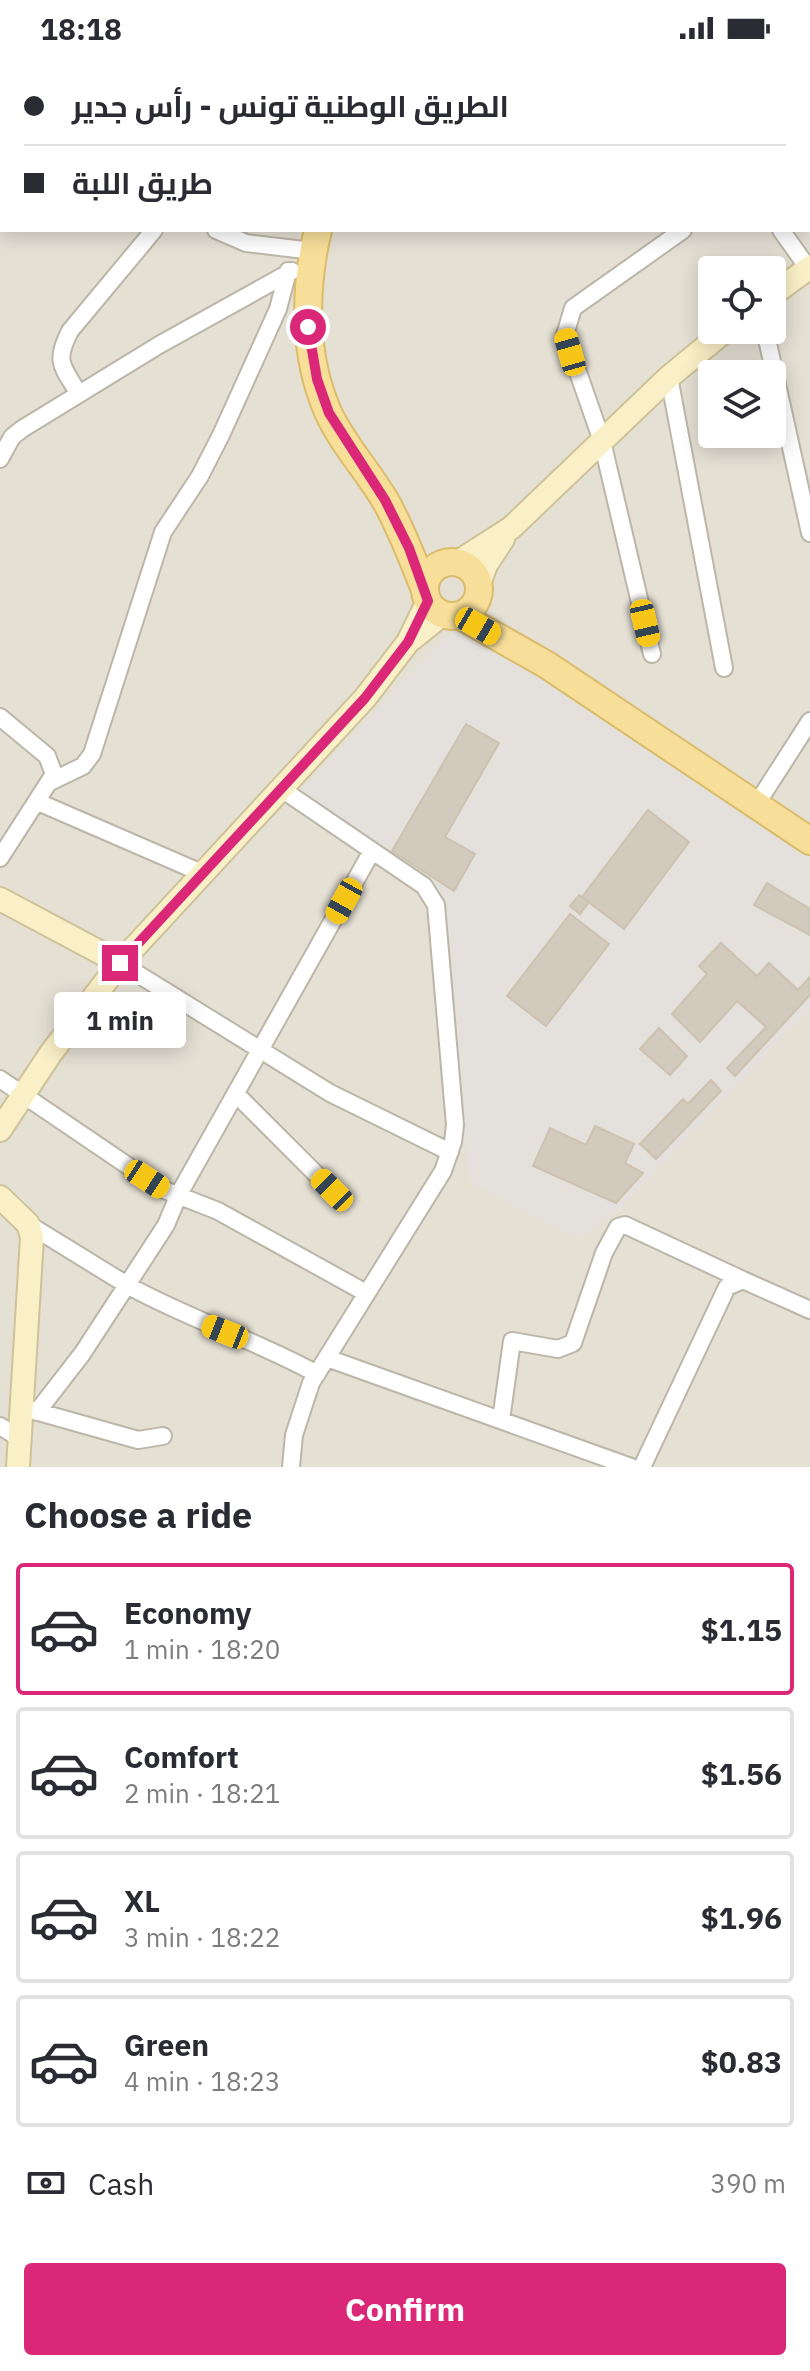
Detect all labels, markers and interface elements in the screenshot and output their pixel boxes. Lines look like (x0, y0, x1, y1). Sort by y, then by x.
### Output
text: 18:18 (40, 9, 122, 48)
text: الطريق الوطنية تونس - رأس جدير (72, 86, 509, 125)
text: طريق اللبة (72, 163, 213, 202)
map controls (698, 256, 786, 448)
button: locate (698, 256, 786, 344)
route start (290, 309, 326, 345)
car (552, 326, 588, 378)
button: layers (698, 360, 786, 448)
car (628, 597, 662, 649)
car (451, 604, 505, 648)
car (322, 874, 366, 928)
route end (102, 945, 138, 981)
callout: 1 min (54, 991, 186, 1047)
text: 1 min (86, 1003, 154, 1037)
car (120, 1156, 174, 1202)
car (307, 1165, 357, 1215)
car (198, 1312, 252, 1352)
text: Choose a ride (24, 1491, 252, 1538)
icon: car (28, 1593, 100, 1665)
text: Economy (124, 1593, 252, 1632)
text: $1.15 (701, 1610, 782, 1649)
text: 1 min · 18:20 (124, 1632, 280, 1666)
icon: car (28, 1737, 100, 1809)
text: Comfort (124, 1737, 239, 1776)
text: $1.56 (701, 1754, 782, 1793)
text: 2 min · 18:21 (124, 1776, 280, 1810)
icon: car (28, 1881, 100, 1953)
text: XL (124, 1881, 160, 1920)
text: $1.96 (701, 1898, 782, 1937)
text: 3 min · 18:22 (124, 1920, 280, 1954)
icon: car (28, 2025, 100, 2097)
text: Green (124, 2025, 209, 2064)
text: $0.83 (701, 2042, 782, 2081)
text: 4 min · 18:23 (124, 2064, 280, 2098)
icon: cash (24, 2161, 68, 2205)
text: Cash (88, 2164, 154, 2203)
text: 390 m (710, 2166, 786, 2200)
button: Confirm (24, 2263, 786, 2355)

